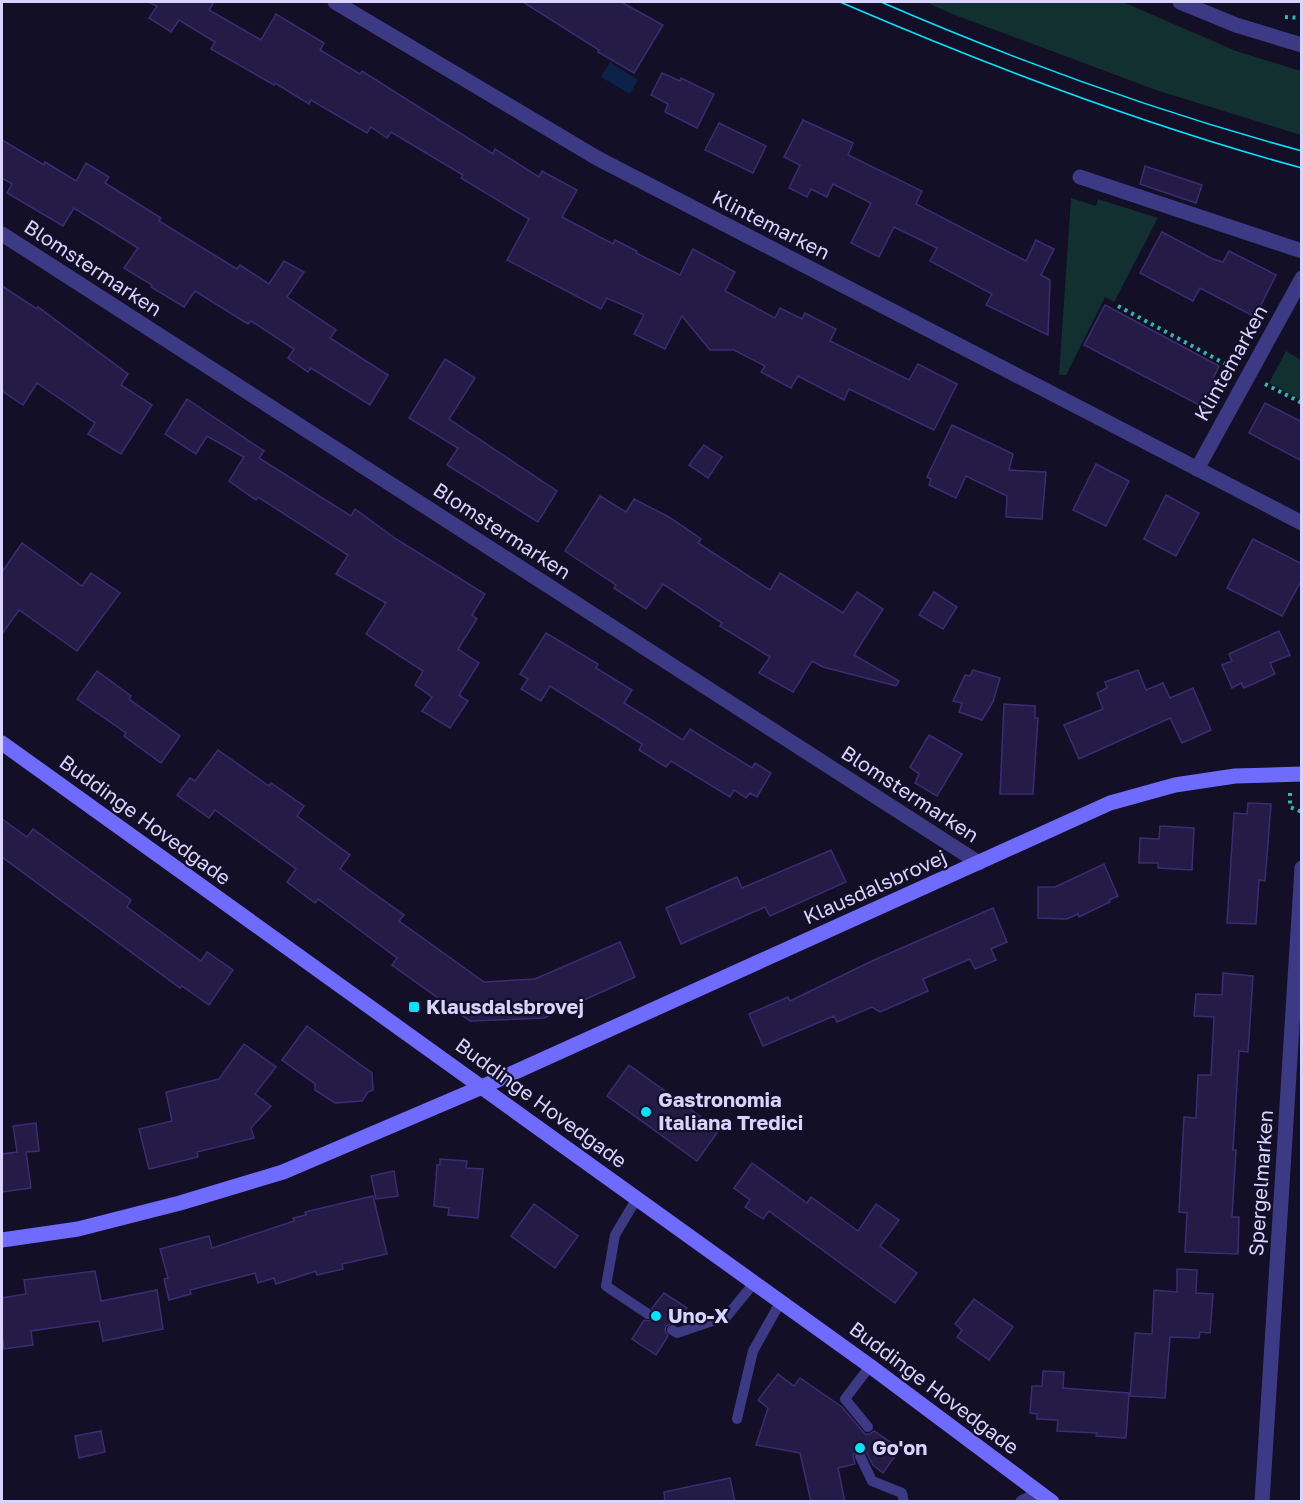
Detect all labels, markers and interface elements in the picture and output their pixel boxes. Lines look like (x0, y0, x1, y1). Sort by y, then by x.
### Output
street label: Klintemarken (709, 184, 834, 264)
street label: Blomstermarken (20, 214, 167, 320)
street label: Klintemarken (1188, 300, 1272, 425)
street label: Blomstermarken (429, 477, 576, 583)
street label: Blomstermarken (837, 740, 984, 846)
street label: Buddinge Hovedgade (55, 749, 236, 889)
street label: Klausdalsbrovej (799, 844, 950, 928)
place label: Klausdalsbrovej (426, 994, 584, 1018)
marker: Klausdalsbrovej (407, 1000, 421, 1014)
street label: Buddinge Hovedgade (451, 1032, 632, 1172)
place label: Gastronomia Italiana Tredici (658, 1087, 803, 1134)
marker: Gastronomia Italiana Tredici (639, 1105, 653, 1119)
street label: Spergelmarken (1243, 1109, 1277, 1257)
place label: Uno-X (668, 1303, 729, 1327)
marker: Uno-X (649, 1309, 663, 1323)
street label: Buddinge Hovedgade (845, 1316, 1024, 1459)
place label: Go'on (872, 1435, 927, 1459)
marker: Go'on (853, 1441, 867, 1455)

